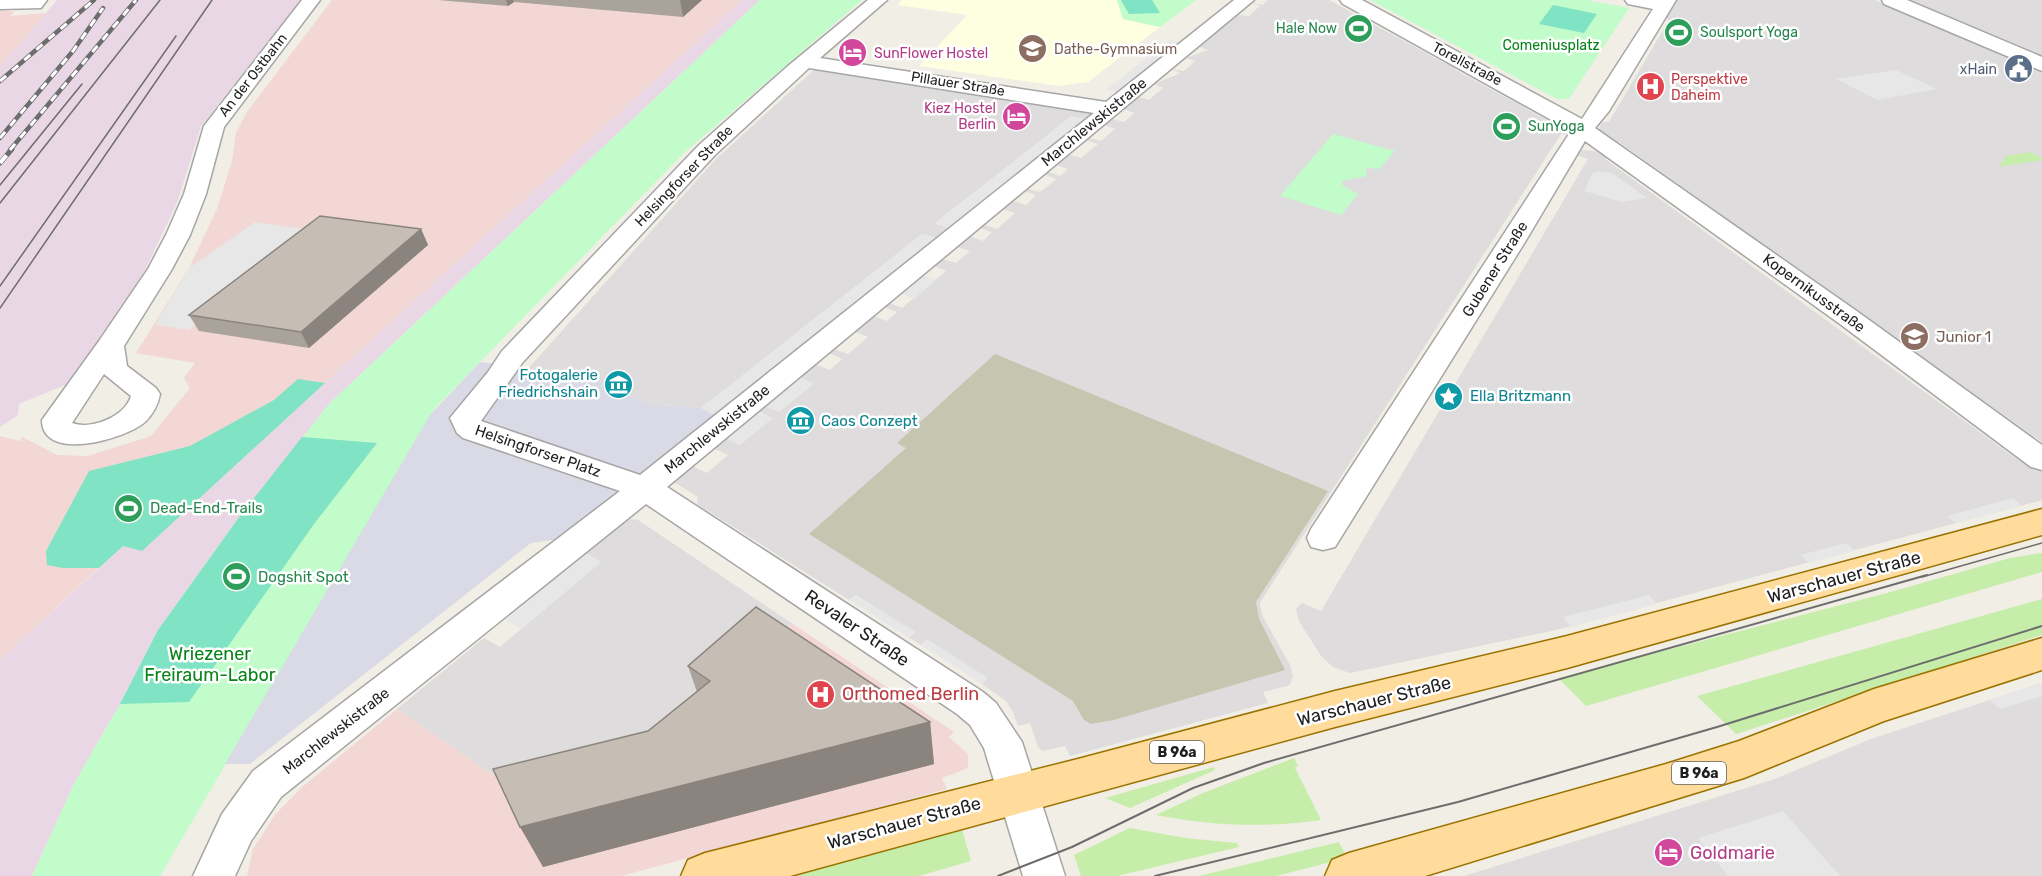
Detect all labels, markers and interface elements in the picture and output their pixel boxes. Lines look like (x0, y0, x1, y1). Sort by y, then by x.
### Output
sports icon: Hale Now (1342, 12, 1374, 44)
sports icon: Soulsport Yoga (1663, 16, 1695, 48)
place label: Hale Now (1276, 20, 1337, 37)
place label: Soulsport Yoga (1700, 24, 1798, 41)
street label: An der Ostbahn (215, 30, 291, 120)
school or university icon: Dathe-Gymnasium (1017, 33, 1049, 65)
hotel icon: SunFlower Hostel (837, 37, 869, 69)
park label: Comeniusplatz (1502, 37, 1600, 54)
street label: Torellstraße (1429, 39, 1505, 89)
place label: Dathe-Gymnasium (1054, 41, 1177, 58)
place label: SunFlower Hostel (874, 45, 988, 62)
public building icon: xHain (2002, 53, 2034, 85)
place label: xHain (1960, 61, 1997, 78)
street label: Pillauer Straße (910, 68, 1006, 100)
hospital icon: Perspektive Daheim (1634, 71, 1666, 103)
place label: Perspektive Daheim (1671, 71, 1748, 104)
street label: Marchlewskistraße (1038, 74, 1150, 170)
place label: Kiez Hostel Berlin (924, 100, 996, 133)
hotel icon: Kiez Hostel Berlin (1001, 100, 1033, 132)
sports icon: SunYoga (1491, 110, 1523, 142)
place label: SunYoga (1528, 118, 1584, 135)
street label: Helsingforser Straße (631, 122, 737, 230)
street label: Gubener Straße (1458, 218, 1532, 320)
street label: Kopernikusstraße (1759, 250, 1869, 336)
school or university icon: Junior 1 (1899, 321, 1931, 353)
place label: Junior 1 (1936, 328, 1991, 346)
place label: Fotogalerie Friedrichshain (498, 366, 598, 401)
museum icon: Fotogalerie Friedrichshain (603, 368, 635, 400)
place icon: Ella Britzmann (1433, 380, 1465, 412)
street label: Marchlewskistraße (661, 381, 773, 477)
place label: Ella Britzmann (1470, 387, 1571, 405)
museum icon: Caos Conzept (784, 405, 816, 437)
place label: Caos Conzept (821, 412, 918, 430)
street label: Helsingforser Platz (473, 421, 604, 481)
sports icon: Dead-End-Trails (113, 492, 145, 524)
place label: Dead-End-Trails (150, 499, 263, 517)
street label: Warschauer Straße (1765, 546, 1923, 608)
sports icon: Dogshit Spot (221, 561, 253, 593)
place label: Dogshit Spot (258, 568, 349, 586)
street label: Revaler Straße (800, 585, 914, 671)
park label: Wriezener Freiraum-Labor (144, 643, 276, 686)
street label: Warschauer Straße (1295, 671, 1453, 731)
hospital icon: Orthomed Berlin (805, 678, 837, 710)
place label: Orthomed Berlin (842, 683, 979, 705)
street label: Marchlewskistraße (279, 684, 393, 778)
road number: B 96a (1150, 741, 1204, 763)
road number: B 96a (1672, 762, 1726, 784)
street label: Warschauer Straße (825, 792, 983, 854)
hotel icon: Goldmarie (1653, 837, 1685, 869)
place label: Goldmarie (1690, 842, 1775, 864)

